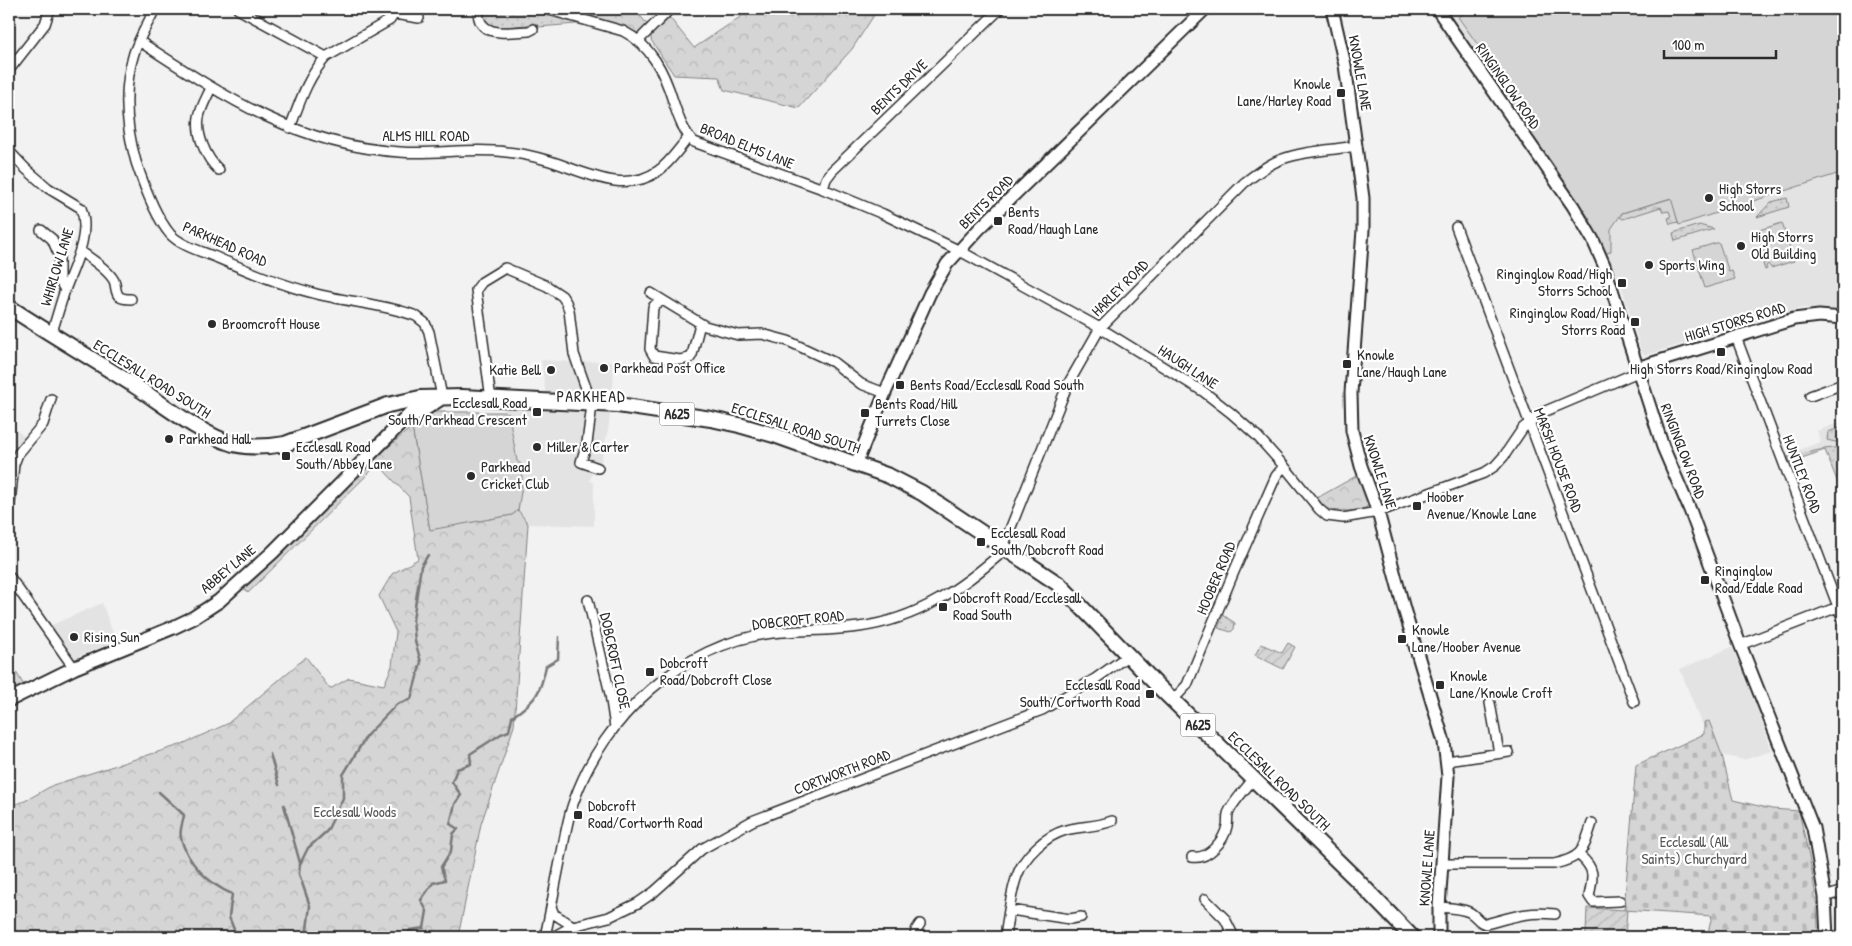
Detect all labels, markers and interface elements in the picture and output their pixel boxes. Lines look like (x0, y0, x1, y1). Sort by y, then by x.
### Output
scale bar (1664, 28, 1777, 60)
street label: KNOWLE LANE (1344, 33, 1378, 113)
text: 100 m (1672, 34, 1705, 55)
street label: RINGINGLOW ROAD (1471, 39, 1546, 134)
street label: BENTS DRIVE (865, 54, 932, 119)
place label: Knowle Lane/Harley Road (1237, 73, 1331, 111)
marker: Knowle Lane/Harley Road (1335, 87, 1347, 99)
street label: BROAD ELMS LANE (697, 117, 798, 174)
street label: ALMS HILL ROAD (383, 125, 470, 146)
street label: BENTS ROAD (954, 169, 1018, 234)
place label: High Storrs School (1719, 178, 1781, 216)
marker: High Storrs School (1703, 192, 1715, 204)
place label: Bents Road/Haugh Lane (1008, 201, 1098, 239)
marker: Bents Road/Haugh Lane (992, 215, 1004, 227)
street label: PARKHEAD ROAD (180, 216, 272, 272)
street label: WHIRLOW LANE (35, 225, 78, 309)
place label: High Storrs Old Building (1751, 226, 1817, 264)
marker: High Storrs Old Building (1735, 240, 1747, 252)
street label: HARLEY ROAD (1086, 254, 1154, 321)
place label: Sports Wing (1659, 254, 1725, 275)
marker: Sports Wing (1643, 259, 1655, 271)
place label: Ringinglow Road/High Storrs School (1497, 263, 1612, 301)
marker: Ringinglow Road/High Storrs School (1616, 277, 1628, 289)
street label: HIGH STORRS ROAD (1682, 296, 1788, 347)
place label: Ringinglow Road/High Storrs Road (1510, 302, 1625, 340)
place label: Broomcroft House (222, 313, 320, 334)
marker: Ringinglow Road/High Storrs Road (1629, 316, 1641, 328)
marker: Broomcroft House (206, 318, 218, 330)
street label: ECCLESALL ROAD SOUTH (90, 334, 215, 423)
street label: HAUGH LANE (1154, 339, 1223, 394)
place label: Knowle Lane/Haugh Lane (1357, 344, 1447, 382)
marker: High Storrs Road/Ringinglow Road (1715, 346, 1727, 358)
place label: Parkhead Post Office (614, 357, 726, 378)
marker: Knowle Lane/Haugh Lane (1341, 358, 1353, 370)
place label: High Storrs Road/Ringinglow Road (1630, 358, 1812, 379)
place label: Katie Bell (489, 359, 542, 380)
marker: Parkhead Post Office (598, 362, 610, 374)
marker: Katie Bell (545, 364, 557, 376)
place label: Bents Road/Ecclesall Road South (910, 374, 1084, 395)
marker: Bents Road/Ecclesall Road South (894, 379, 906, 391)
district label: PARKHEAD (556, 385, 626, 407)
place label: Ecclesall Road South/Parkhead Crescent (388, 392, 528, 430)
place label: Bents Road/Hill Turrets Close (875, 393, 958, 431)
street label: ECCLESALL ROAD SOUTH (729, 397, 863, 458)
street label: RINGINGLOW ROAD (1656, 400, 1712, 502)
road number: A625 (660, 402, 694, 426)
street label: MARSH HOUSE ROAD (1529, 404, 1588, 516)
marker: Ecclesall Road South/Parkhead Crescent (531, 406, 543, 418)
marker: Bents Road/Hill Turrets Close (859, 407, 871, 419)
place label: Parkhead Hall (179, 428, 251, 449)
street label: KNOWLE LANE (1359, 432, 1402, 512)
street label: HUNTLEY ROAD (1778, 432, 1827, 517)
marker: Parkhead Hall (163, 433, 175, 445)
place label: Ecclesall Road South/Abbey Lane (296, 436, 392, 474)
place label: Miller & Carter (547, 436, 629, 457)
marker: Miller & Carter (531, 441, 543, 453)
marker: Ecclesall Road South/Abbey Lane (280, 450, 292, 462)
place label: Parkhead Cricket Club (481, 456, 549, 494)
marker: Parkhead Cricket Club (465, 470, 477, 482)
place label: Hoober Avenue/Knowle Lane (1427, 486, 1537, 524)
marker: Hoober Avenue/Knowle Lane (1411, 500, 1423, 512)
place label: Ecclesall Road South/Dobcroft Road (991, 522, 1103, 560)
marker: Ecclesall Road South/Dobcroft Road (975, 536, 987, 548)
street label: HOOBER ROAD (1191, 537, 1241, 618)
street label: ABBEY LANE (195, 539, 260, 598)
place label: Ringinglow Road/Edale Road (1715, 560, 1802, 598)
marker: Ringinglow Road/Edale Road (1699, 574, 1711, 586)
place label: Dobcroft Road/Ecclesall Road South (953, 587, 1082, 625)
marker: Dobcroft Road/Ecclesall Road South (937, 601, 949, 613)
street label: DOBCROFT ROAD (751, 604, 846, 635)
street label: DOBCROFT CLOSE (595, 611, 636, 711)
place label: Knowle Lane/Hoober Avenue (1412, 619, 1521, 657)
place label: Rising Sun (84, 626, 140, 647)
marker: Rising Sun (68, 631, 80, 643)
marker: Knowle Lane/Hoober Avenue (1396, 633, 1408, 645)
place label: Dobcroft Road/Dobcroft Close (660, 652, 772, 690)
place label: Knowle Lane/Knowle Croft (1450, 665, 1553, 703)
marker: Dobcroft Road/Dobcroft Close (644, 666, 656, 678)
place label: Ecclesall Road South/Cortworth Road (1020, 674, 1140, 712)
marker: Knowle Lane/Knowle Croft (1434, 679, 1446, 691)
marker: Ecclesall Road South/Cortworth Road (1144, 688, 1156, 700)
road number: A625 (1180, 714, 1216, 736)
street label: ECCLESALL ROAD SOUTH (1224, 726, 1335, 835)
street label: CORTWORTH ROAD (791, 743, 894, 800)
place label: Dobcroft Road/Cortworth Road (588, 795, 703, 833)
park label: Ecclesall Woods (314, 801, 397, 822)
marker: Dobcroft Road/Cortworth Road (572, 809, 584, 821)
street label: KNOWLE LANE (1413, 829, 1440, 907)
park label: Ecclesall (All Saints) Churchyard (1641, 831, 1747, 869)

